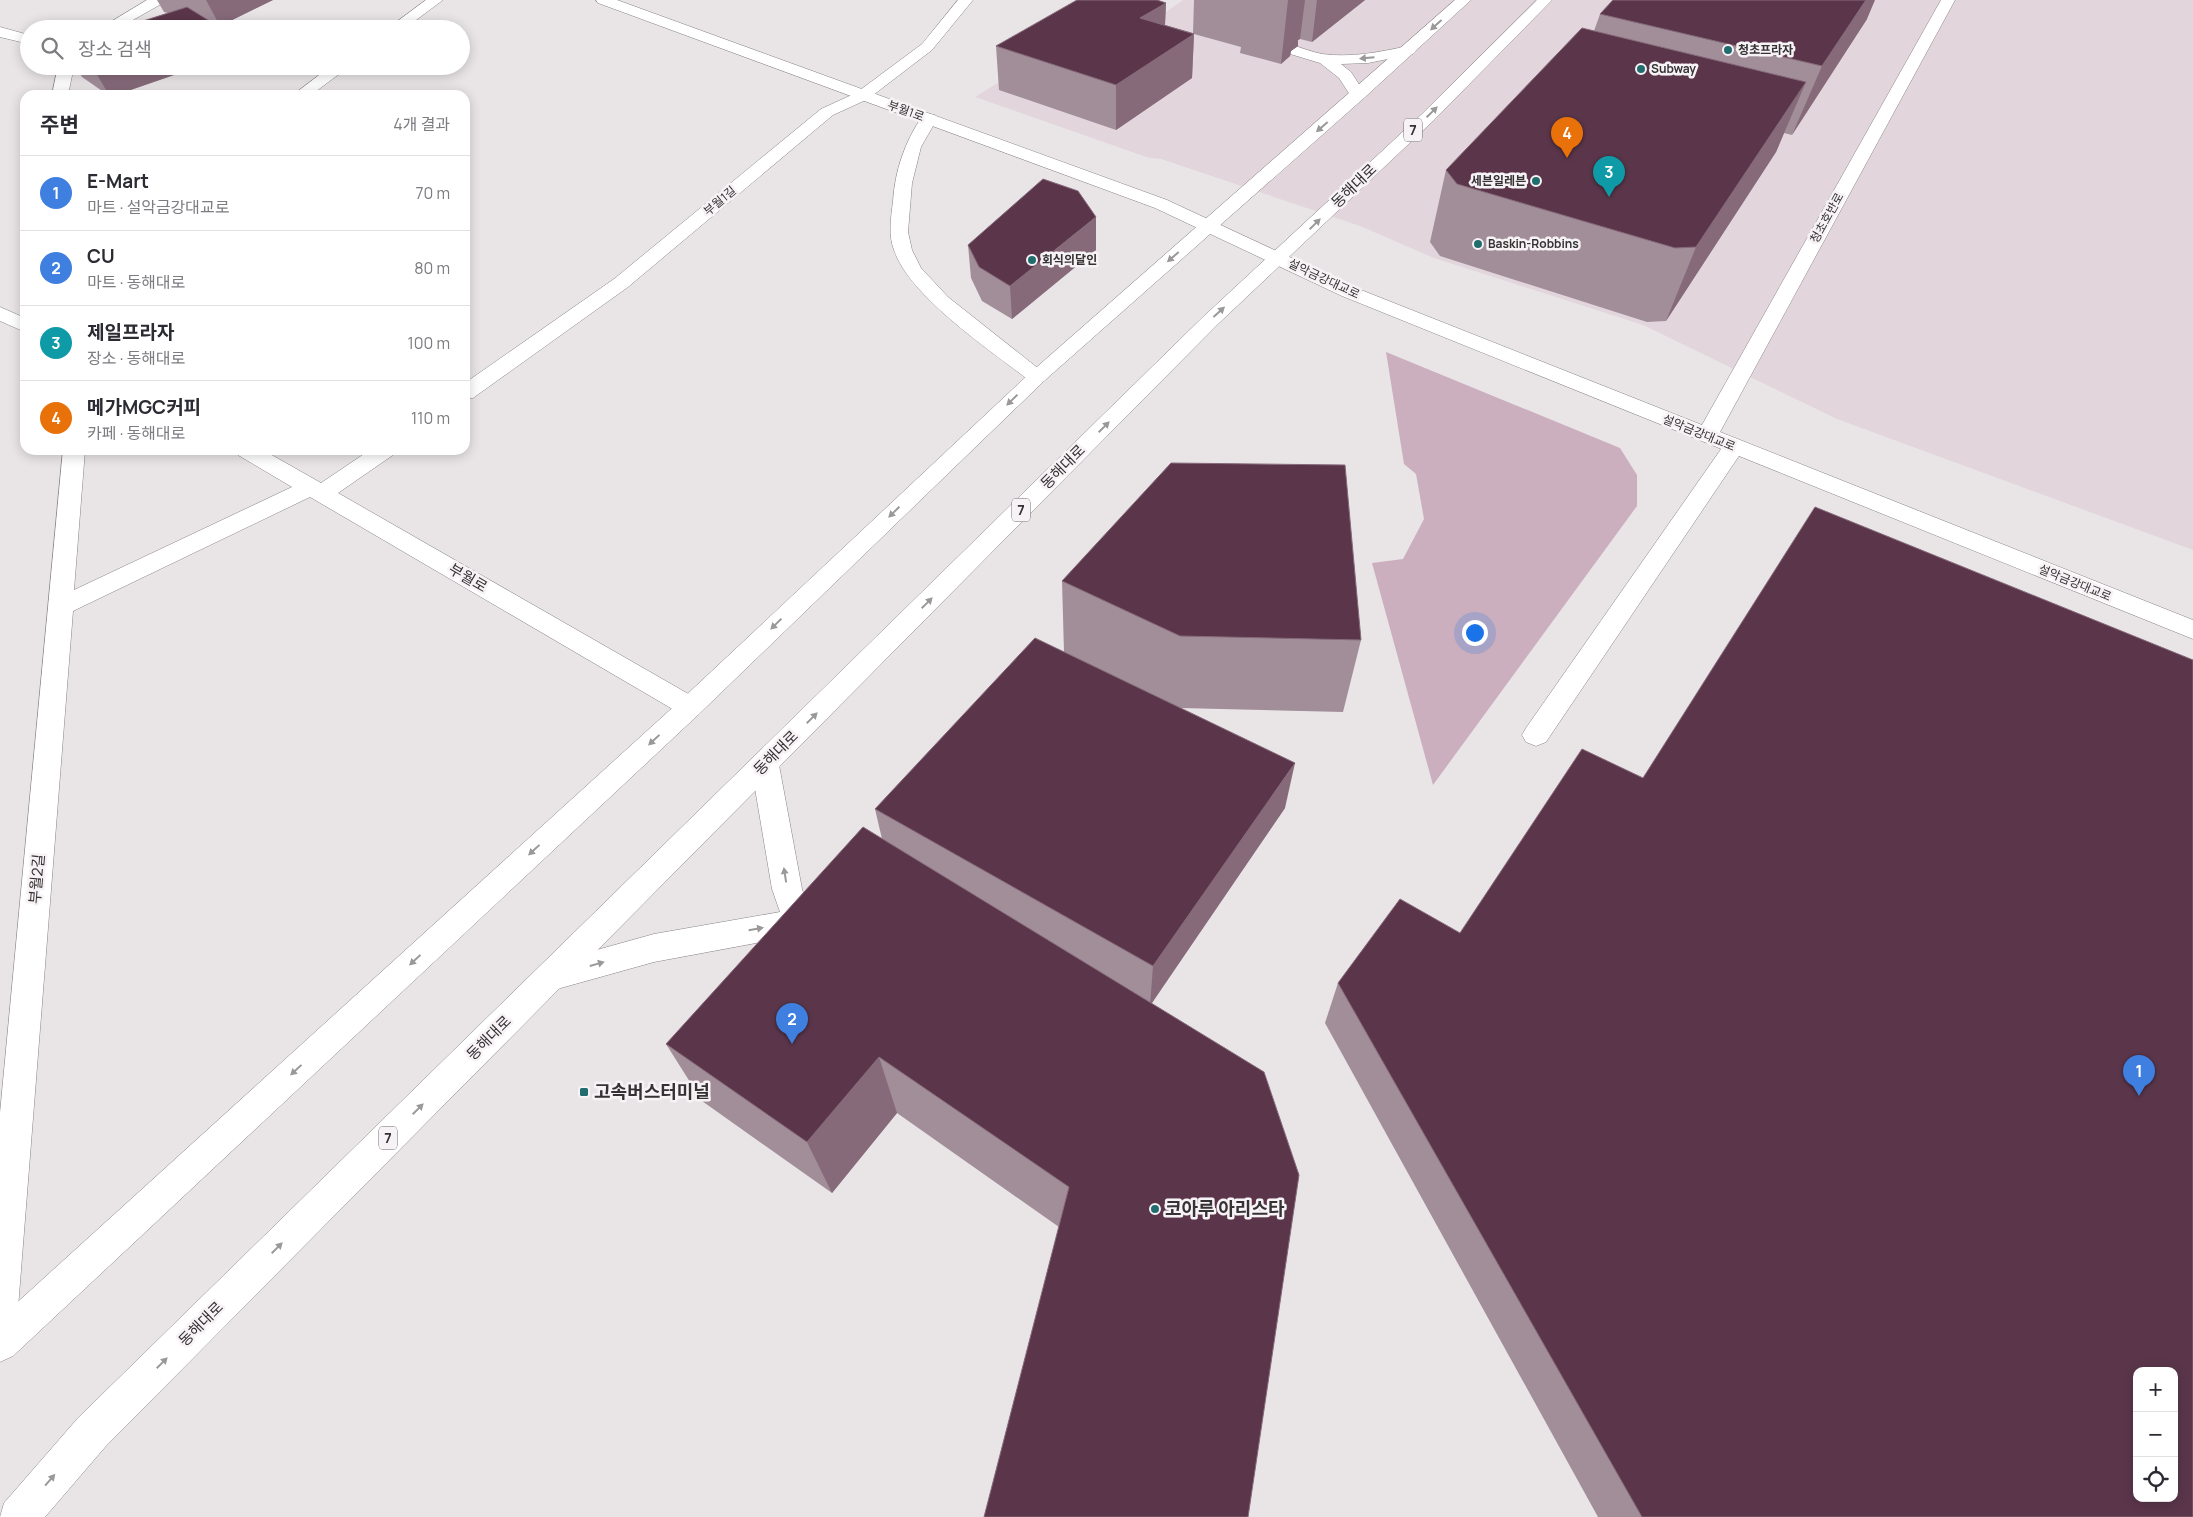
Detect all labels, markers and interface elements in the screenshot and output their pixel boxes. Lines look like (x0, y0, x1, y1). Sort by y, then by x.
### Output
one-way arrow (1431, 19, 1443, 31)
search box (20, 20, 470, 75)
icon: search (38, 34, 66, 62)
text: 장소 검색 (78, 36, 152, 62)
place label: 청초프라자 (1738, 41, 1793, 58)
marker: 청초프라자 (1722, 44, 1734, 56)
one-way arrow (1358, 54, 1374, 62)
place label: Subway (1651, 60, 1696, 77)
marker: Subway (1635, 63, 1647, 75)
street label: 부월1로 (885, 96, 927, 125)
one-way arrow (1426, 106, 1438, 118)
text: 주변 (40, 110, 79, 138)
text: 4개 결과 (393, 113, 450, 135)
pin: 4 (1551, 117, 1583, 158)
road number: 7 (1404, 118, 1422, 142)
one-way arrow (1315, 122, 1328, 133)
pin: 3 (1593, 156, 1625, 197)
street label: 동해대로 (1327, 159, 1381, 212)
text: E-Mart (87, 168, 149, 194)
place label: 세븐일레븐 (1471, 172, 1526, 189)
marker: 세븐일레븐 (1530, 175, 1542, 187)
text: 1 (52, 182, 60, 204)
text: 70 m (415, 182, 450, 204)
street label: 부월1길 (700, 182, 740, 219)
street label: 청초호반로 (1806, 189, 1847, 246)
text: 마트 · 설악금강대교로 (87, 196, 230, 218)
one-way arrow (1308, 218, 1320, 230)
place label: Baskin-Robbins (1488, 235, 1579, 252)
marker: Baskin-Robbins (1472, 238, 1484, 250)
text: CU (87, 243, 115, 269)
place label: 회식의달인 (1042, 251, 1097, 268)
one-way arrow (1167, 251, 1179, 263)
marker: 회식의달인 (1026, 254, 1038, 266)
street label: 설악금강대교로 (1286, 255, 1363, 303)
text: 2 (51, 257, 61, 279)
text: 80 m (414, 257, 450, 279)
text: 마트 · 동해대로 (87, 271, 185, 293)
one-way arrow (1213, 306, 1225, 318)
text: 제일프라자 (87, 319, 174, 345)
text: 3 (51, 332, 61, 354)
text: 100 m (407, 332, 450, 354)
text: 장소 · 동해대로 (87, 347, 185, 369)
text: 메가MGC커피 (87, 394, 201, 420)
one-way arrow (1007, 394, 1019, 406)
text: 4 (51, 407, 61, 429)
text: 110 m (411, 407, 450, 429)
street label: 설악금강대교로 (1660, 410, 1738, 455)
one-way arrow (1098, 421, 1110, 433)
text: 카페 · 동해대로 (87, 422, 185, 444)
street label: 동해대로 (1036, 440, 1090, 494)
road number: 7 (1012, 498, 1030, 522)
one-way arrow (889, 506, 901, 518)
street label: 부월로 (445, 558, 491, 597)
street label: 설악금강대교로 (2036, 560, 2114, 605)
one-way arrow (921, 597, 933, 609)
one-way arrow (771, 618, 783, 630)
your location (1462, 620, 1488, 646)
one-way arrow (806, 712, 818, 724)
street label: 동해대로 (749, 726, 803, 780)
one-way arrow (648, 734, 660, 746)
one-way arrow (529, 844, 541, 856)
street label: 부월2길 (24, 853, 49, 905)
one-way arrow (780, 867, 788, 883)
one-way arrow (748, 925, 764, 933)
one-way arrow (409, 954, 421, 966)
one-way arrow (590, 960, 605, 968)
pin: 2 (776, 1003, 808, 1044)
street label: 동해대로 (462, 1011, 516, 1065)
pin: 1 (2123, 1055, 2155, 1096)
one-way arrow (290, 1064, 302, 1076)
place label: 고속버스터미널 (594, 1079, 710, 1103)
marker: 고속버스터미널 (578, 1086, 590, 1098)
one-way arrow (411, 1103, 423, 1115)
road number: 7 (379, 1126, 397, 1150)
place label: 코아루 아리스타 (1165, 1196, 1285, 1220)
marker: 코아루 아리스타 (1149, 1203, 1161, 1215)
one-way arrow (271, 1242, 283, 1254)
street label: 동해대로 (174, 1297, 228, 1351)
one-way arrow (156, 1357, 168, 1369)
map controls (2133, 1367, 2178, 1502)
button: + (2133, 1367, 2178, 1412)
button: − (2133, 1412, 2178, 1457)
button: locate (2133, 1457, 2178, 1502)
one-way arrow (44, 1475, 56, 1487)

